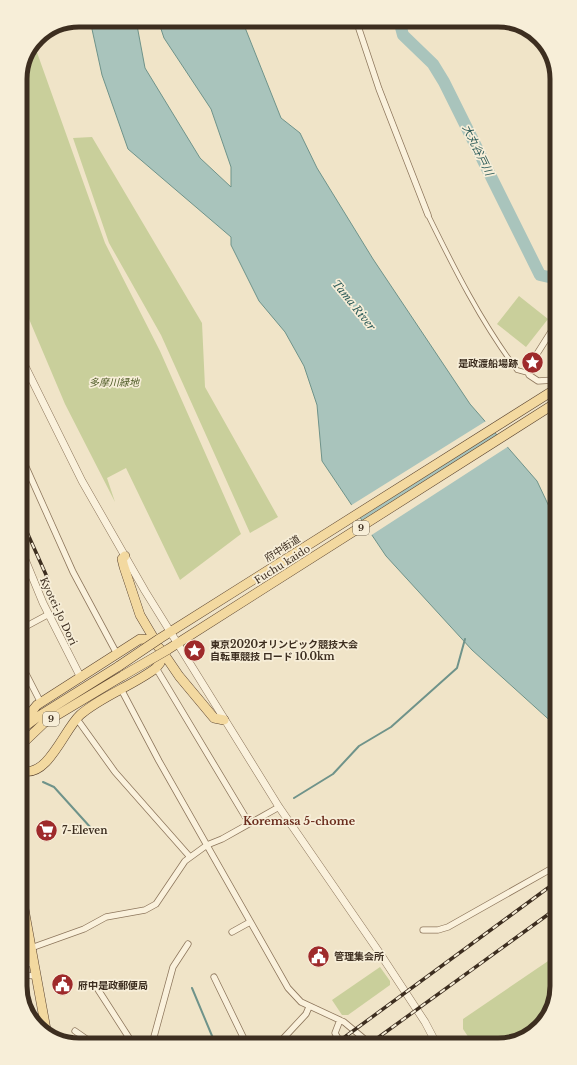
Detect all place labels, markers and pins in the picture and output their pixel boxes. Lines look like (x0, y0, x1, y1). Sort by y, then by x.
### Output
place icon: 是政渡船場跡 (520, 350, 546, 376)
place label: 是政渡船場跡 (458, 357, 518, 370)
place icon: 東京2020オリンピック競技大会 自転車競技 ロード 10.0km (181, 637, 207, 663)
place label: 東京2020オリンピック競技大会 自転車競技 ロード 10.0km (210, 638, 358, 663)
supermarket icon: 7-Eleven (34, 817, 60, 843)
place label: 7-Eleven (62, 824, 108, 837)
public building icon: 管理集会所 (305, 943, 331, 969)
place label: 管理集会所 (334, 950, 384, 963)
public building icon: 府中是政郵便局 (50, 972, 76, 998)
place label: 府中是政郵便局 (78, 979, 148, 992)

